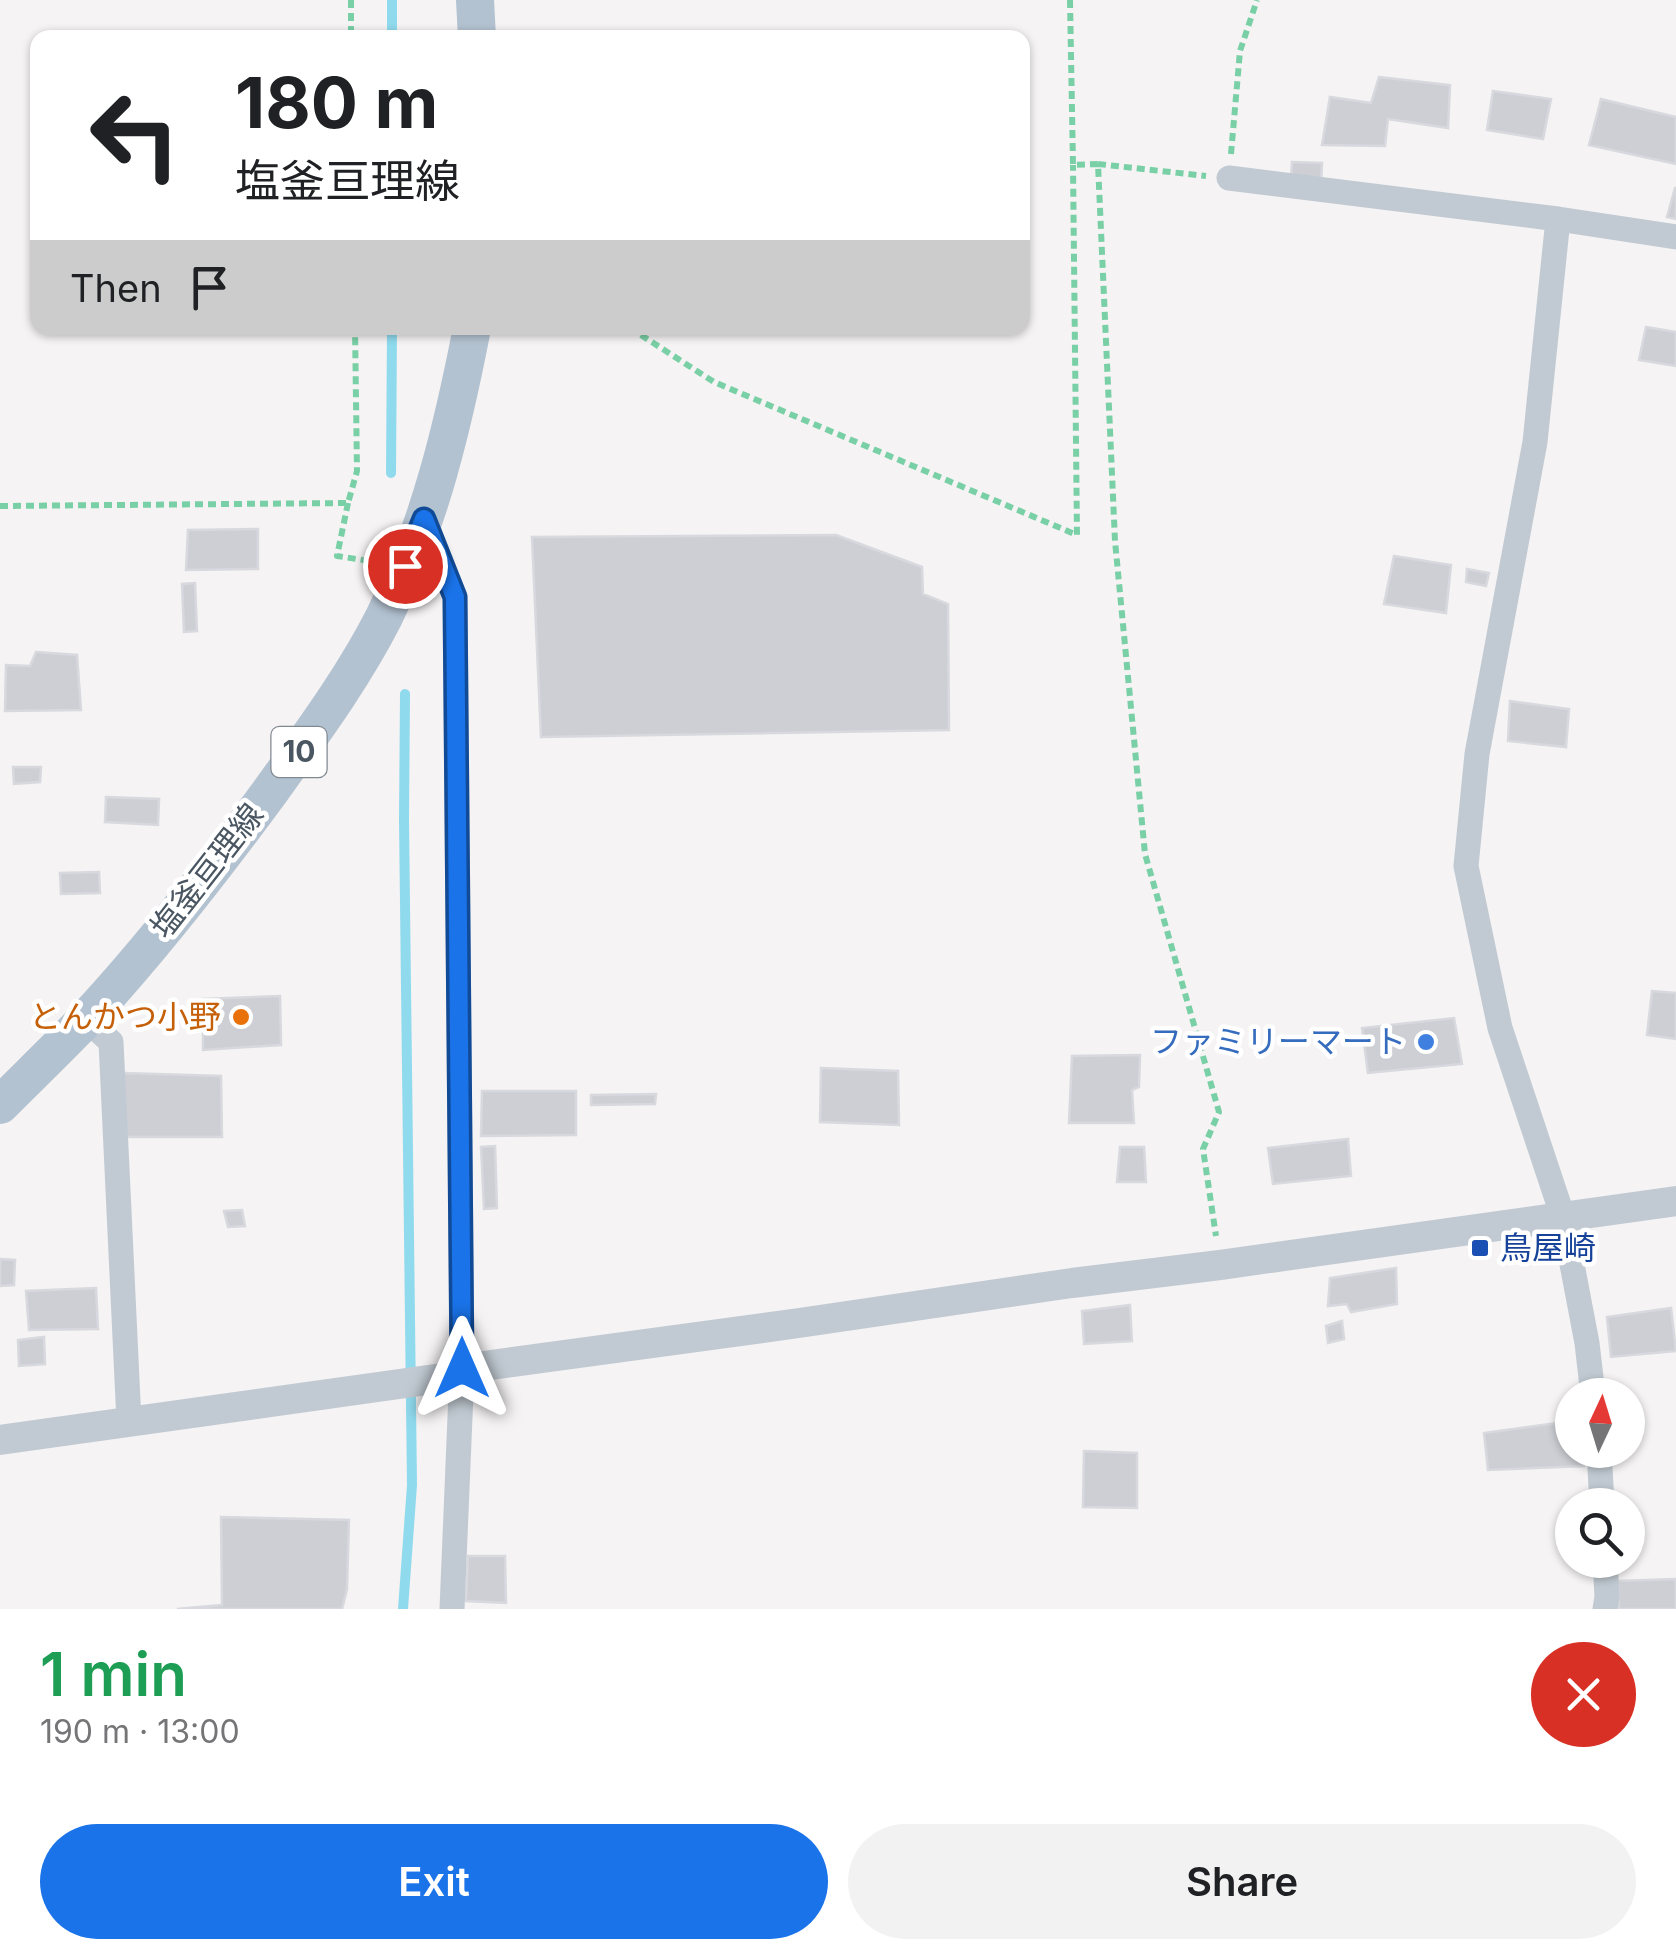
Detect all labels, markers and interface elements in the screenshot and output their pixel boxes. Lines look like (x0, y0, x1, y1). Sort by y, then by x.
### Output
text: 180 m (235, 60, 438, 145)
icon: left (70, 70, 200, 200)
text: 塩釜亘理線 (235, 153, 460, 208)
icon: arrive (182, 260, 237, 315)
text: Then (70, 265, 162, 311)
pin (363, 524, 448, 609)
icon: arrive (378, 539, 433, 594)
road number: 10 (272, 727, 326, 777)
street label: 塩釜亘理線 (142, 796, 271, 946)
place label: とんかつ小野 (29, 997, 221, 1036)
marker: とんかつ小野 (230, 1006, 252, 1028)
place label: ファミリーマート (1150, 1022, 1406, 1061)
marker: ファミリーマート (1415, 1031, 1437, 1053)
place label: 鳥屋崎 (1500, 1228, 1596, 1267)
marker: 鳥屋崎 (1469, 1237, 1491, 1259)
position arrow (410, 1316, 514, 1420)
north arrow (1555, 1378, 1645, 1468)
map controls (1555, 1378, 1645, 1578)
button: search (1555, 1488, 1645, 1578)
text: 1 min (40, 1638, 187, 1710)
button: close (1531, 1642, 1636, 1747)
text: 190 m · 13:00 (40, 1712, 240, 1751)
button: Exit (40, 1824, 828, 1939)
button: Share (848, 1824, 1636, 1939)

